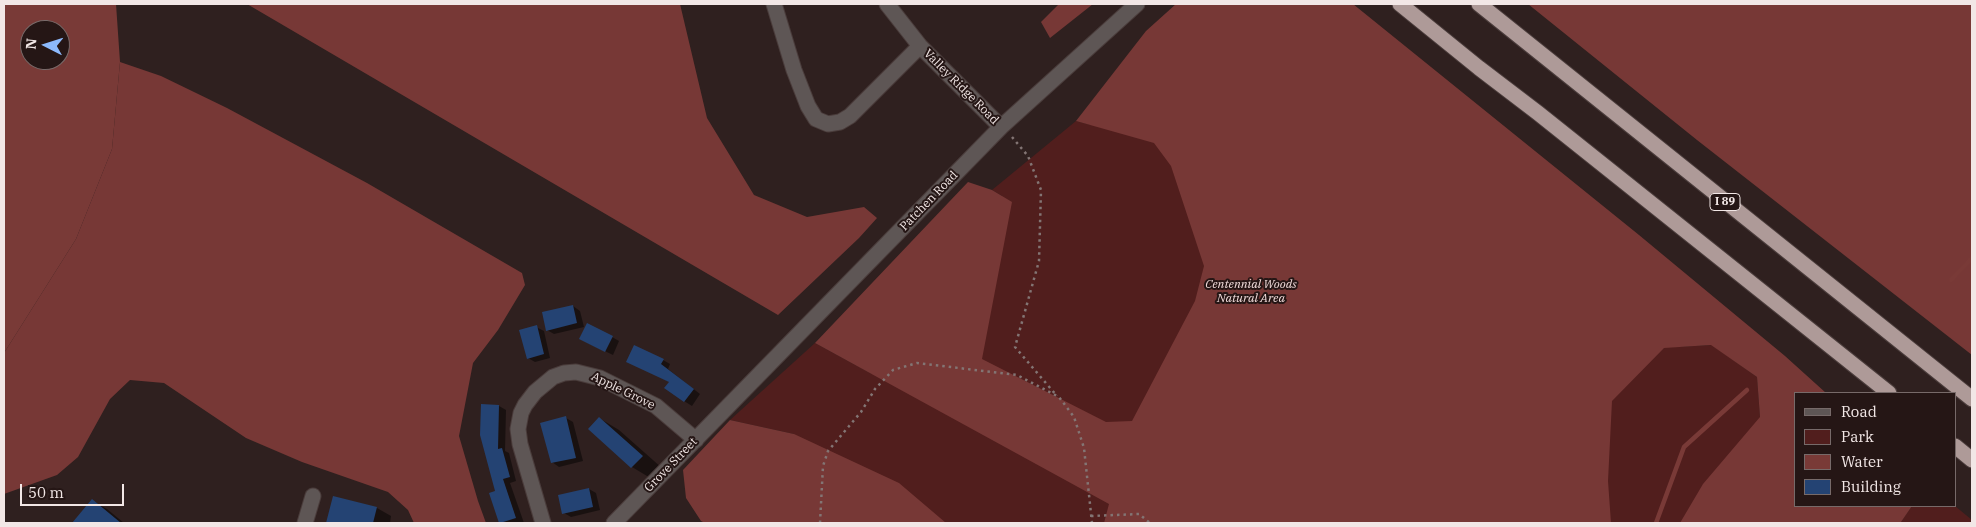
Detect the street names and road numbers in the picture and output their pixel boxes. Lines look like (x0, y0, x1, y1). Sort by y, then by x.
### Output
street label: Valley Ridge Road (921, 47, 1001, 127)
street label: Patchen Road (897, 168, 961, 234)
road number: I 89 (1710, 193, 1740, 210)
street label: Apple Grove (589, 369, 657, 413)
street label: Grove Street (642, 435, 700, 495)

